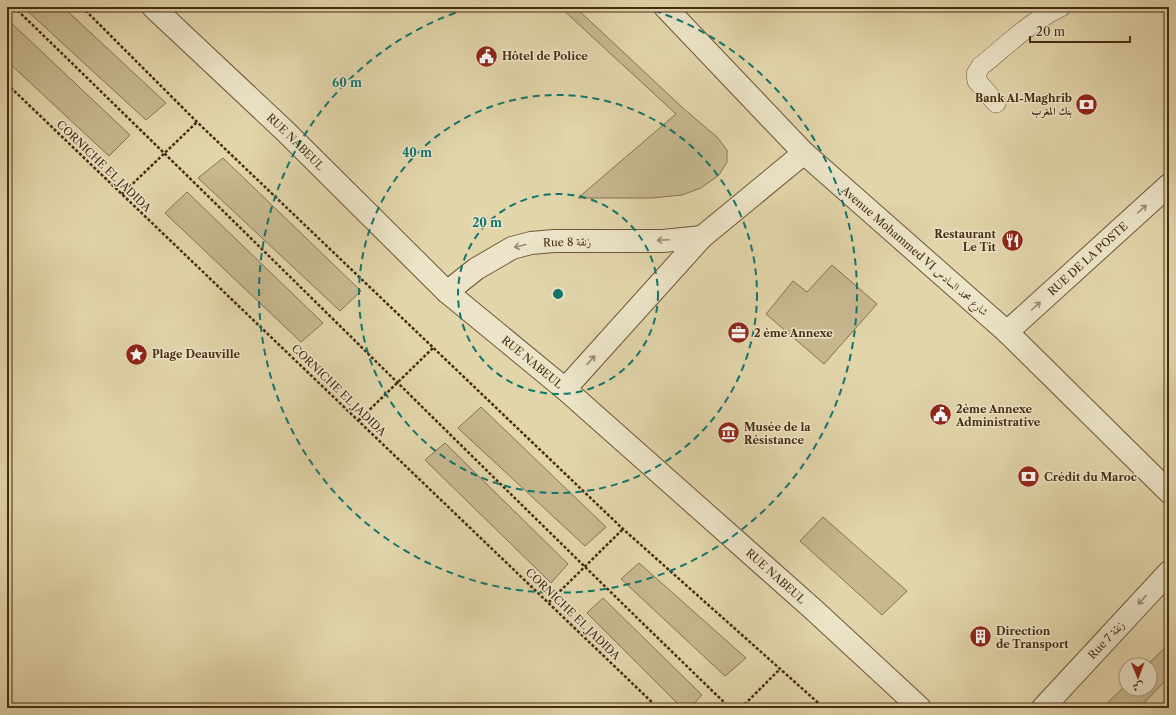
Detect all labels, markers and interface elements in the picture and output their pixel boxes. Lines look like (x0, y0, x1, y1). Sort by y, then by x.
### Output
scale bar (1030, 18, 1130, 44)
text: 20 m (1036, 24, 1065, 39)
public building icon: Hôtel de Police (474, 43, 500, 69)
place label: Hôtel de Police (502, 49, 588, 63)
text: 60 m (332, 75, 362, 90)
place label: Bank Al-Maghrib بنك المغرب (975, 91, 1072, 119)
bank icon: Bank Al-Maghrib بنك المغرب (1074, 91, 1100, 117)
street label: RUE NABEUL (264, 110, 328, 173)
street label: CORNICHE EL JADIDA (54, 117, 155, 215)
text: 40 m (402, 145, 432, 160)
street label: Avenue Mohammed VI شارع محمد السادس (836, 183, 991, 321)
one-way arrow (1137, 205, 1148, 214)
text: 20 m (472, 215, 502, 230)
street label: RUE DE LA POSTE (1045, 219, 1131, 299)
place label: Restaurant Le Tit (934, 227, 997, 254)
restaurant icon: Restaurant Le Tit (999, 227, 1025, 253)
street label: Rue 8 زنقة (543, 235, 591, 249)
one-way arrow (657, 237, 670, 244)
one-way arrow (513, 242, 526, 250)
centre of rings (551, 287, 565, 301)
one-way arrow (1031, 301, 1041, 311)
office icon: 2 ème Annexe (725, 320, 751, 346)
place label: 2 ème Annexe (754, 326, 833, 340)
street label: RUE NABEUL (499, 333, 566, 392)
place icon: Plage Deauville (123, 341, 149, 367)
street label: CORNICHE EL JADIDA (289, 341, 390, 439)
place label: Plage Deauville (152, 347, 241, 361)
one-way arrow (586, 356, 595, 366)
public building icon: 2ème Annexe Administrative (927, 402, 953, 428)
place label: 2ème Annexe Administrative (955, 402, 1041, 429)
museum icon: Musée de la Résistance (715, 420, 741, 446)
place label: Musée de la Résistance (744, 420, 811, 447)
bank icon: Crédit du Maroc (1016, 464, 1042, 490)
place label: Crédit du Maroc (1044, 470, 1137, 484)
street label: RUE NABEUL (743, 546, 809, 607)
street label: CORNICHE EL JADIDA (523, 565, 624, 663)
one-way arrow (1138, 595, 1147, 606)
street label: Rue 7 زنقة (1085, 618, 1127, 662)
building icon: Direction de Transport (967, 624, 993, 650)
place label: Direction de Transport (996, 624, 1069, 651)
north arrow (1118, 657, 1158, 697)
text: ش (1133, 680, 1144, 694)

